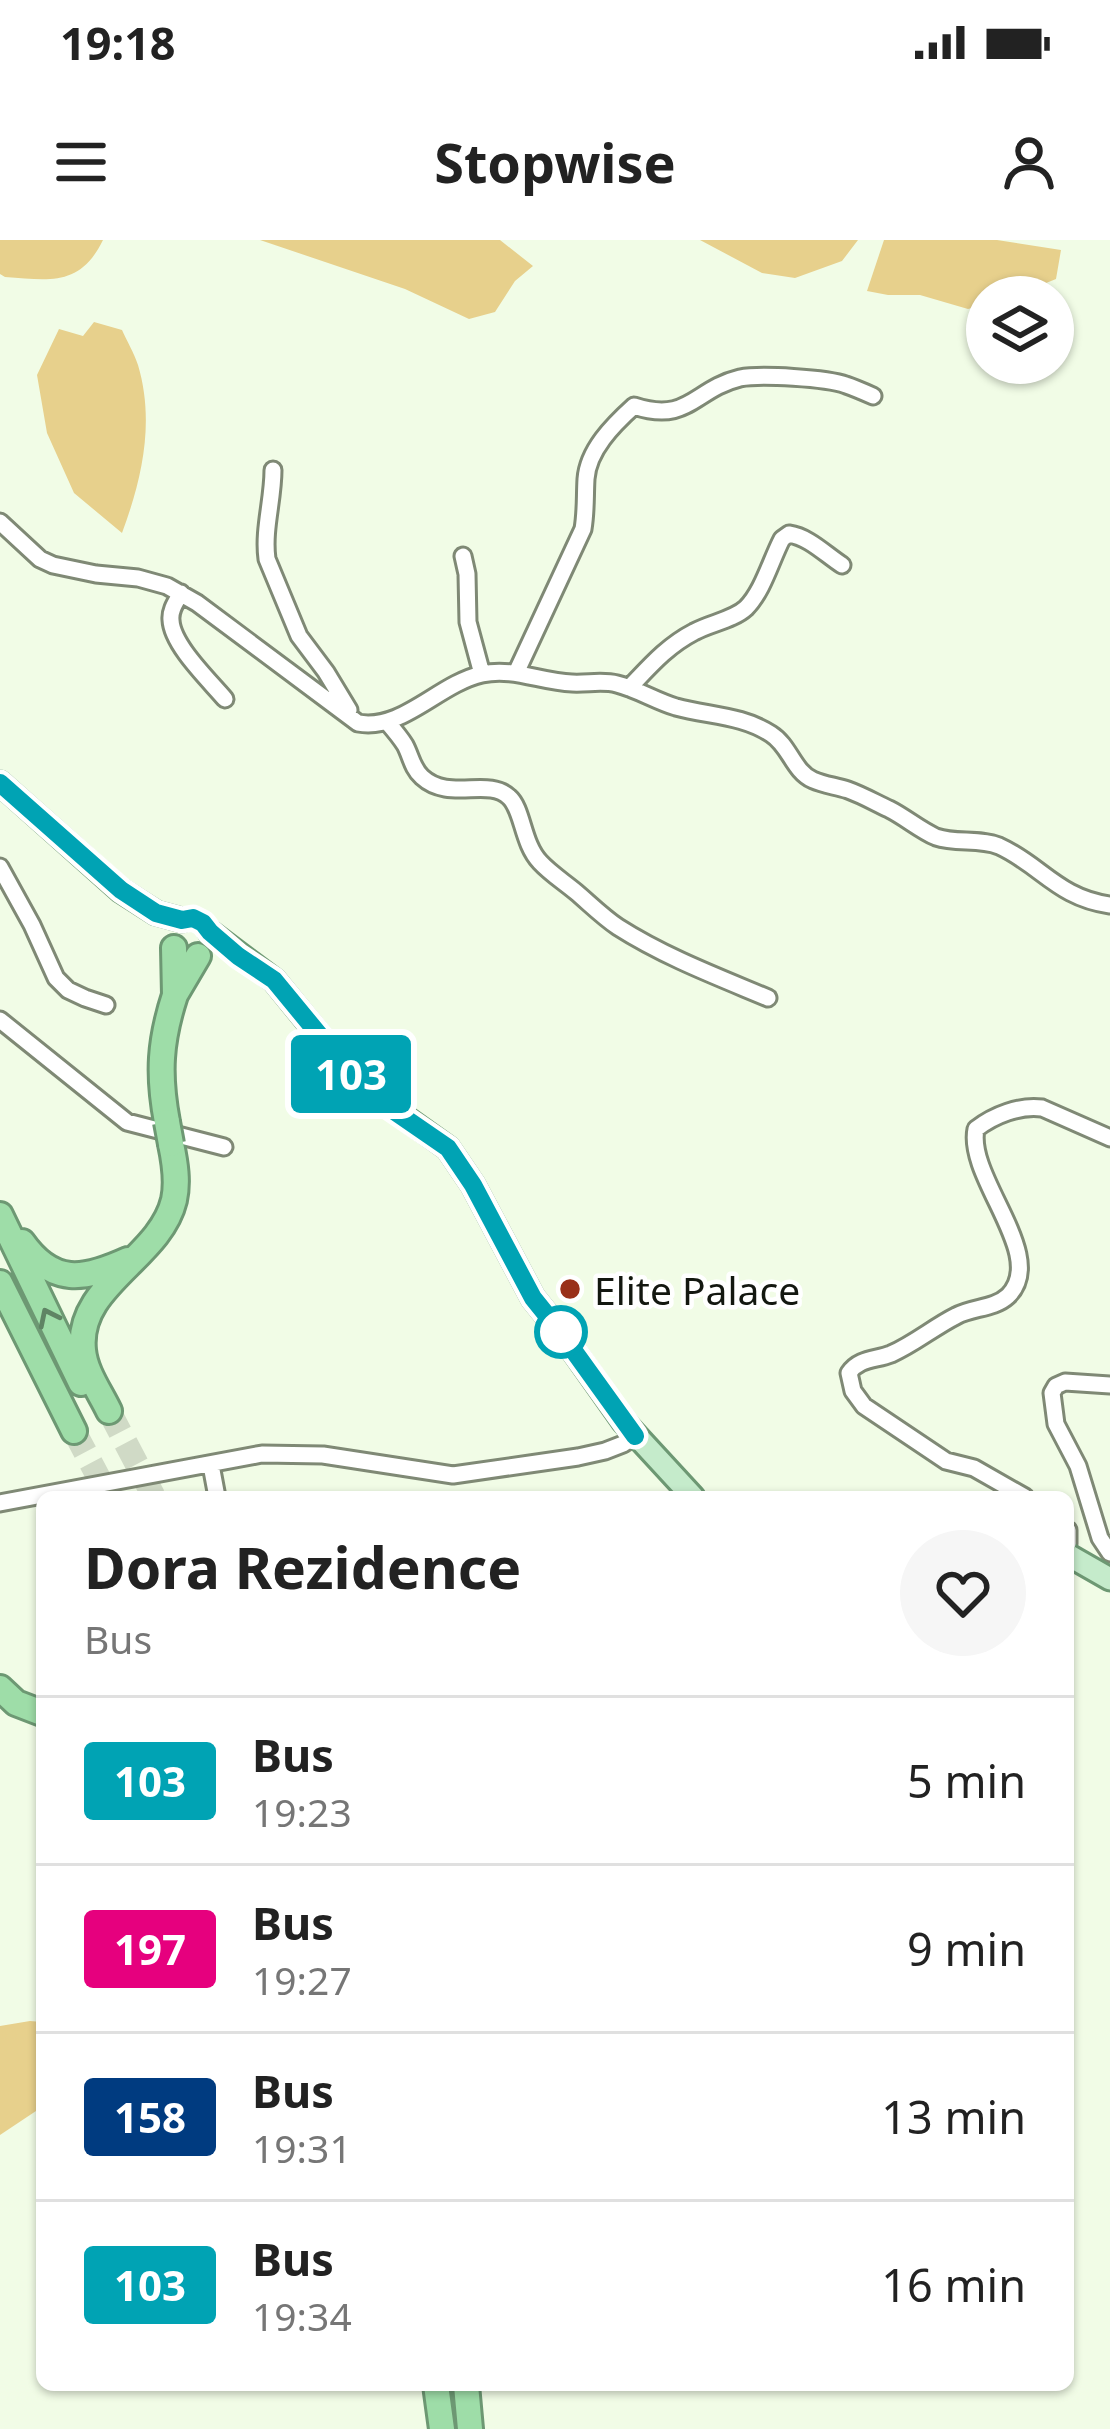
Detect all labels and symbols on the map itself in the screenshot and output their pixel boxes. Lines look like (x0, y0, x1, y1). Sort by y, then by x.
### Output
line badge: 103 (282, 1035, 420, 1113)
place label: Elite Palace (594, 1263, 800, 1316)
marker: Elite Palace (557, 1276, 583, 1302)
unlabelled marker (536, 1307, 586, 1357)
one-way arrow (39, 1308, 62, 1329)

